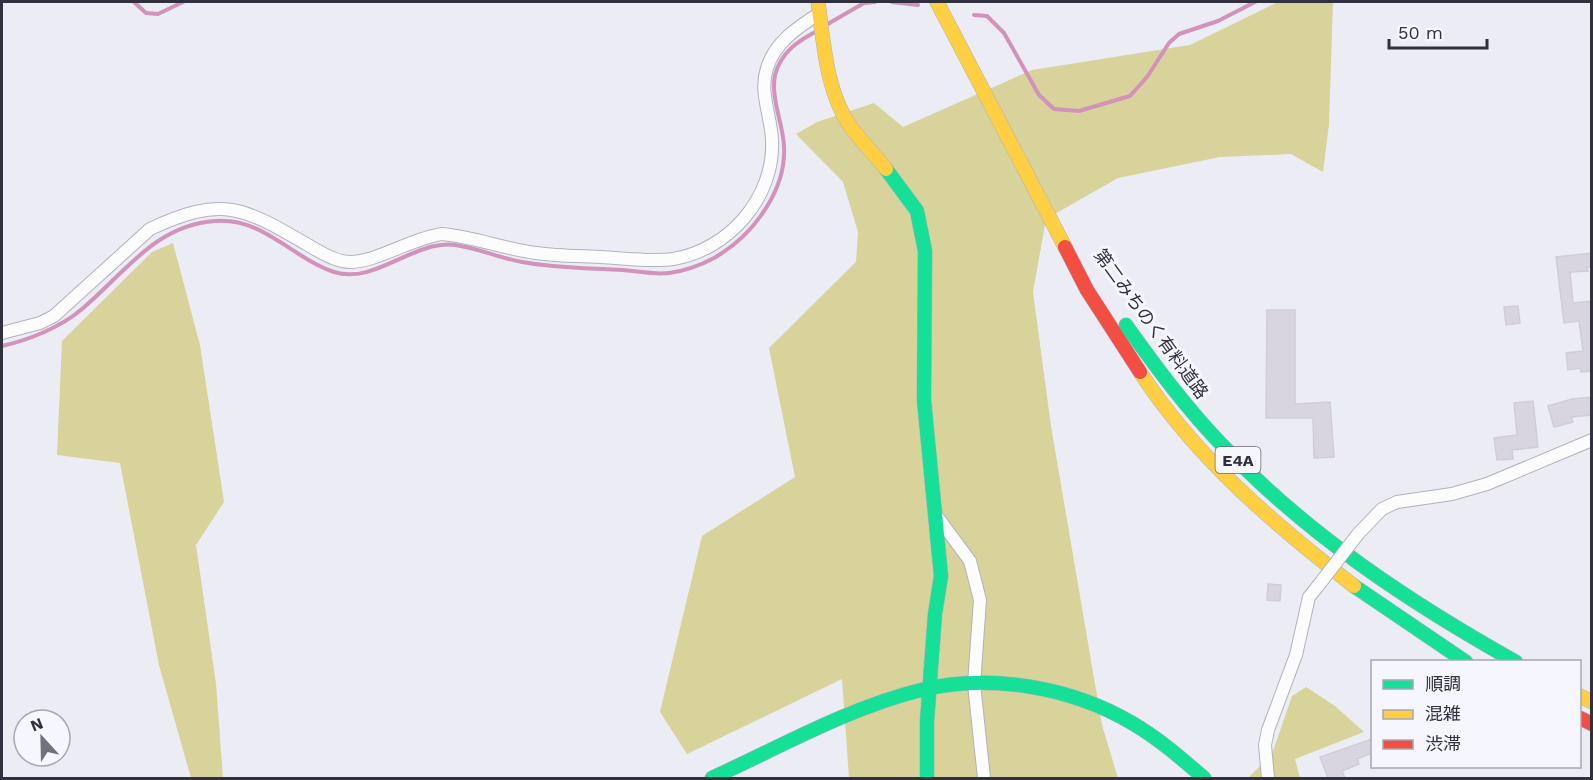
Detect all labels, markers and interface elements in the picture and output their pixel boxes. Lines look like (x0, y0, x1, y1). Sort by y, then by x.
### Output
scale bar (1389, 12, 1486, 50)
text: 50 m (1398, 22, 1443, 43)
street label: 第二みちのく有料道路 (1090, 245, 1213, 403)
road number: E4A (1216, 447, 1260, 473)
legend (1371, 660, 1581, 768)
text: 順調 (1425, 673, 1461, 694)
text: 混雑 (1425, 703, 1461, 724)
north arrow (12, 708, 72, 768)
text: N (28, 714, 46, 736)
text: 渋滞 (1425, 733, 1461, 754)

